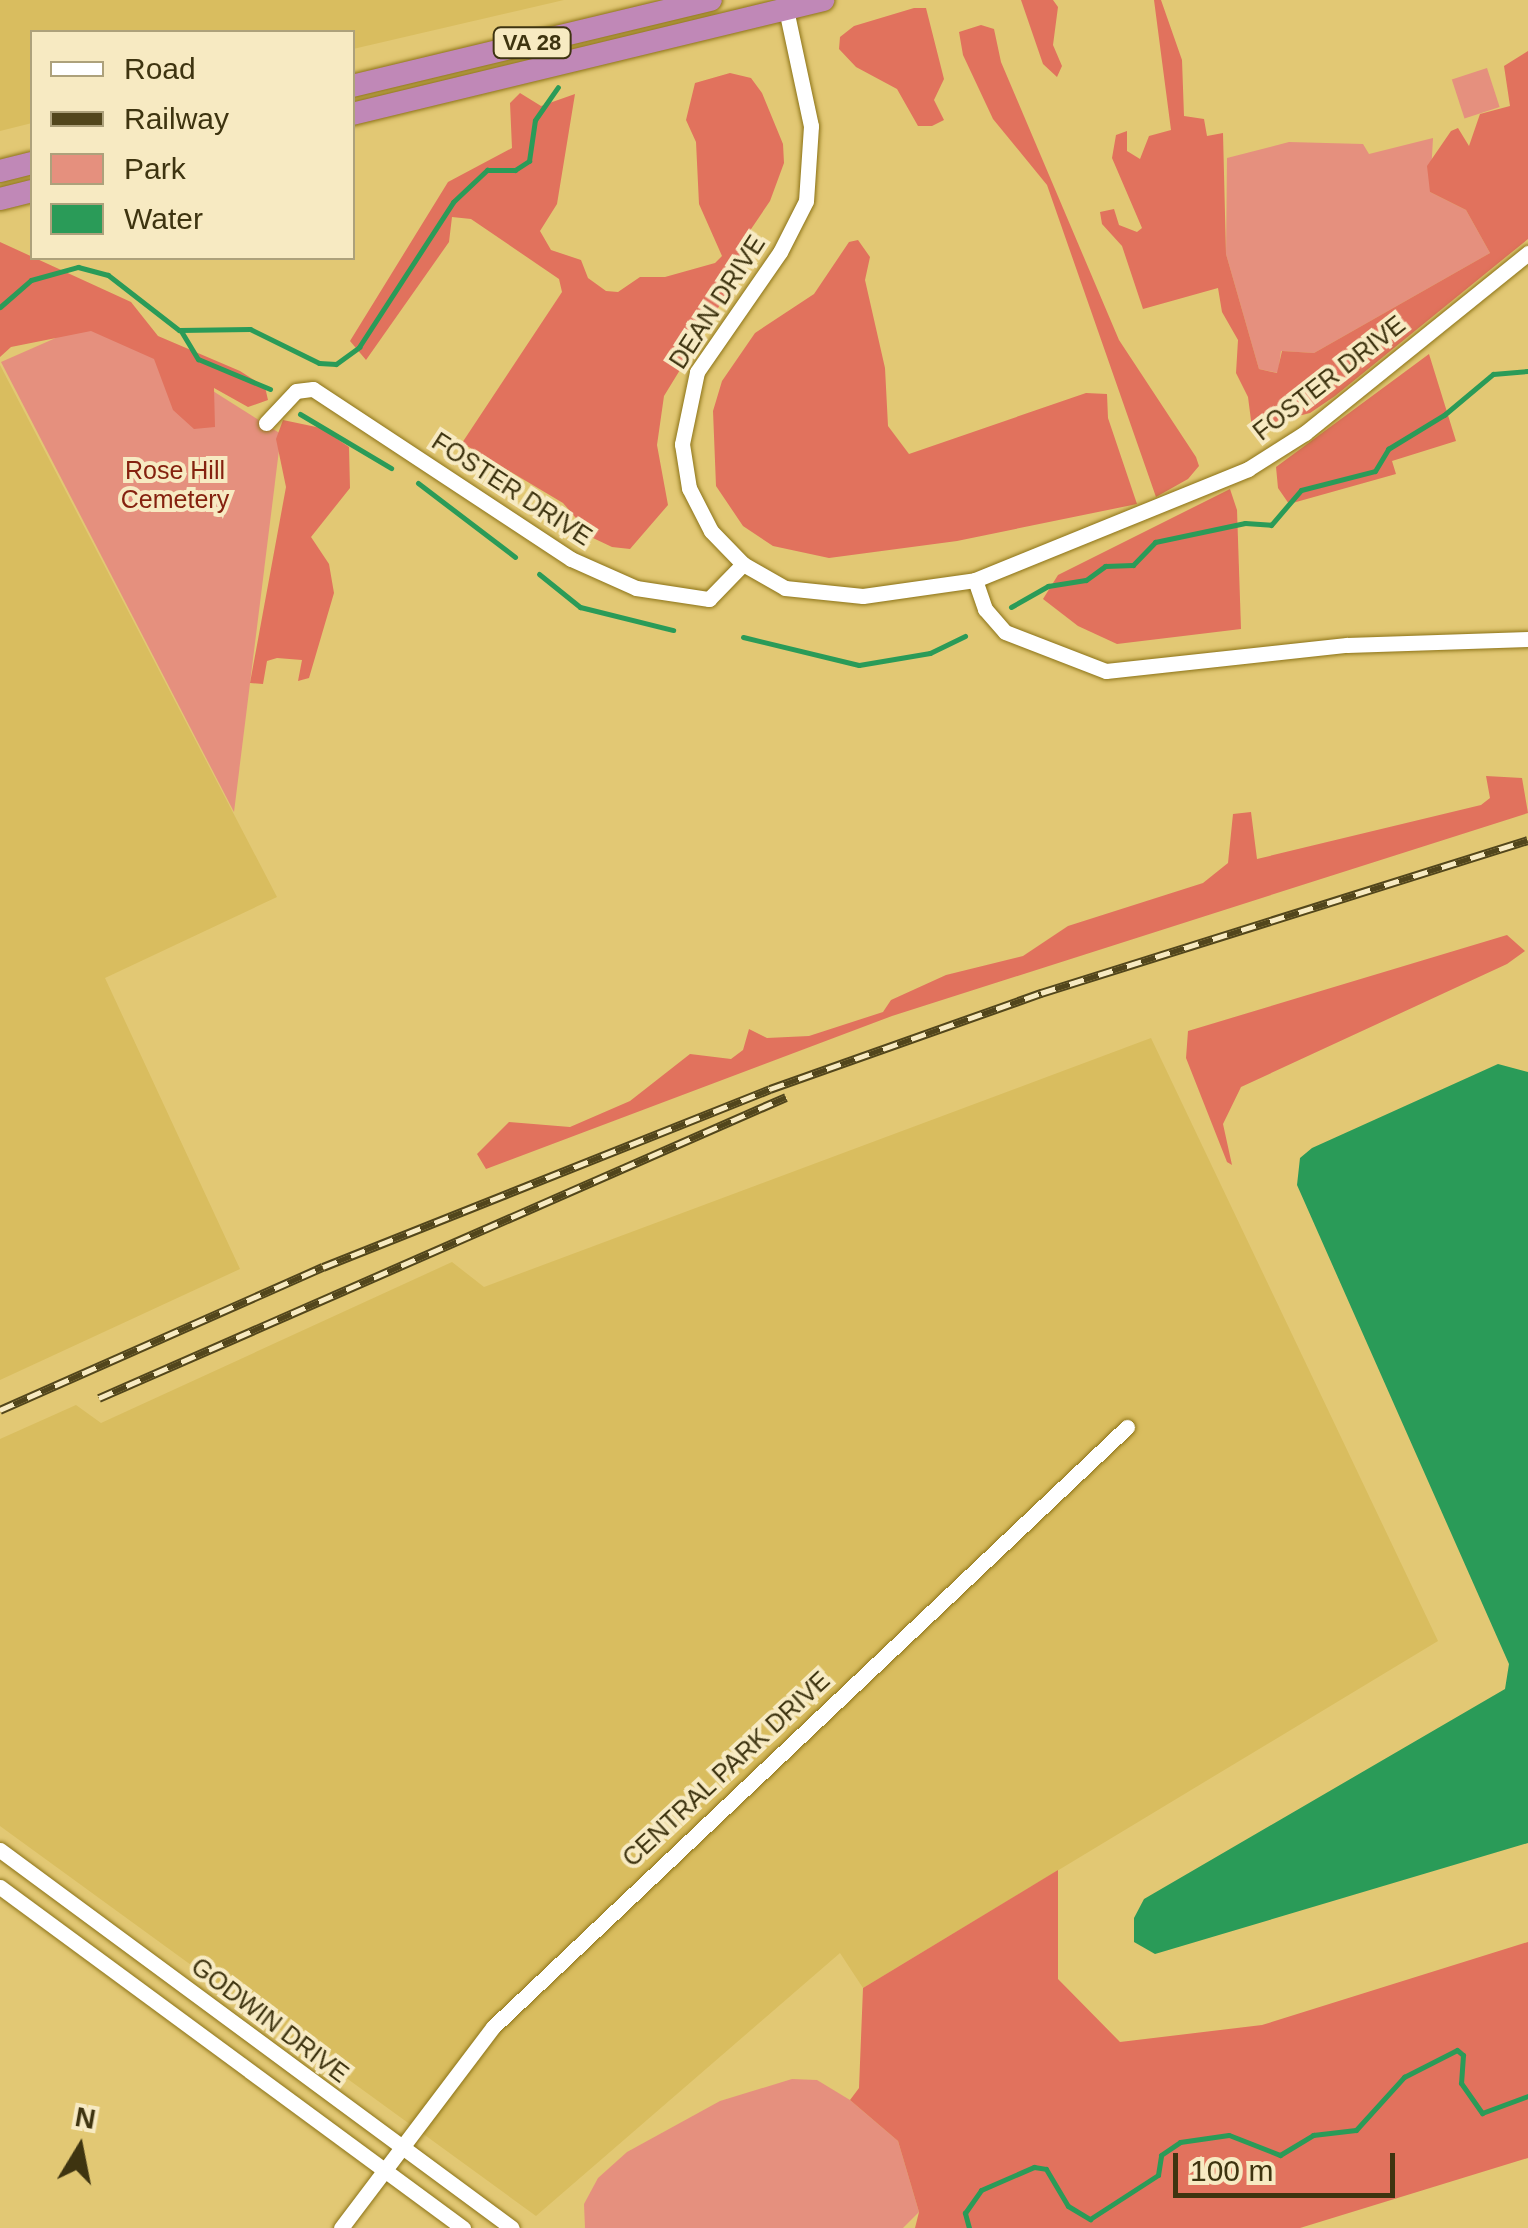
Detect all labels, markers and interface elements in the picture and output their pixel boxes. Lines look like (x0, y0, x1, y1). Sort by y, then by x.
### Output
road number: VA 28 (492, 26, 572, 60)
legend (30, 30, 355, 260)
text: Road (124, 52, 196, 85)
text: Railway (124, 102, 229, 135)
text: Park (124, 152, 186, 185)
text: Water (124, 202, 203, 235)
street label: DEAN DRIVE (663, 230, 771, 374)
street label: FOSTER DRIVE (1247, 309, 1411, 447)
street label: FOSTER DRIVE (426, 426, 598, 552)
park label: Rose Hill Cemetery (121, 456, 229, 515)
street label: CENTRAL PARK DRIVE (616, 1665, 836, 1873)
street label: GODWIN DRIVE (186, 1951, 354, 2089)
north arrow (30, 2098, 130, 2198)
text: N (73, 2101, 98, 2135)
scale bar (1178, 2133, 1400, 2195)
text: 100 m (1190, 2154, 1273, 2187)

